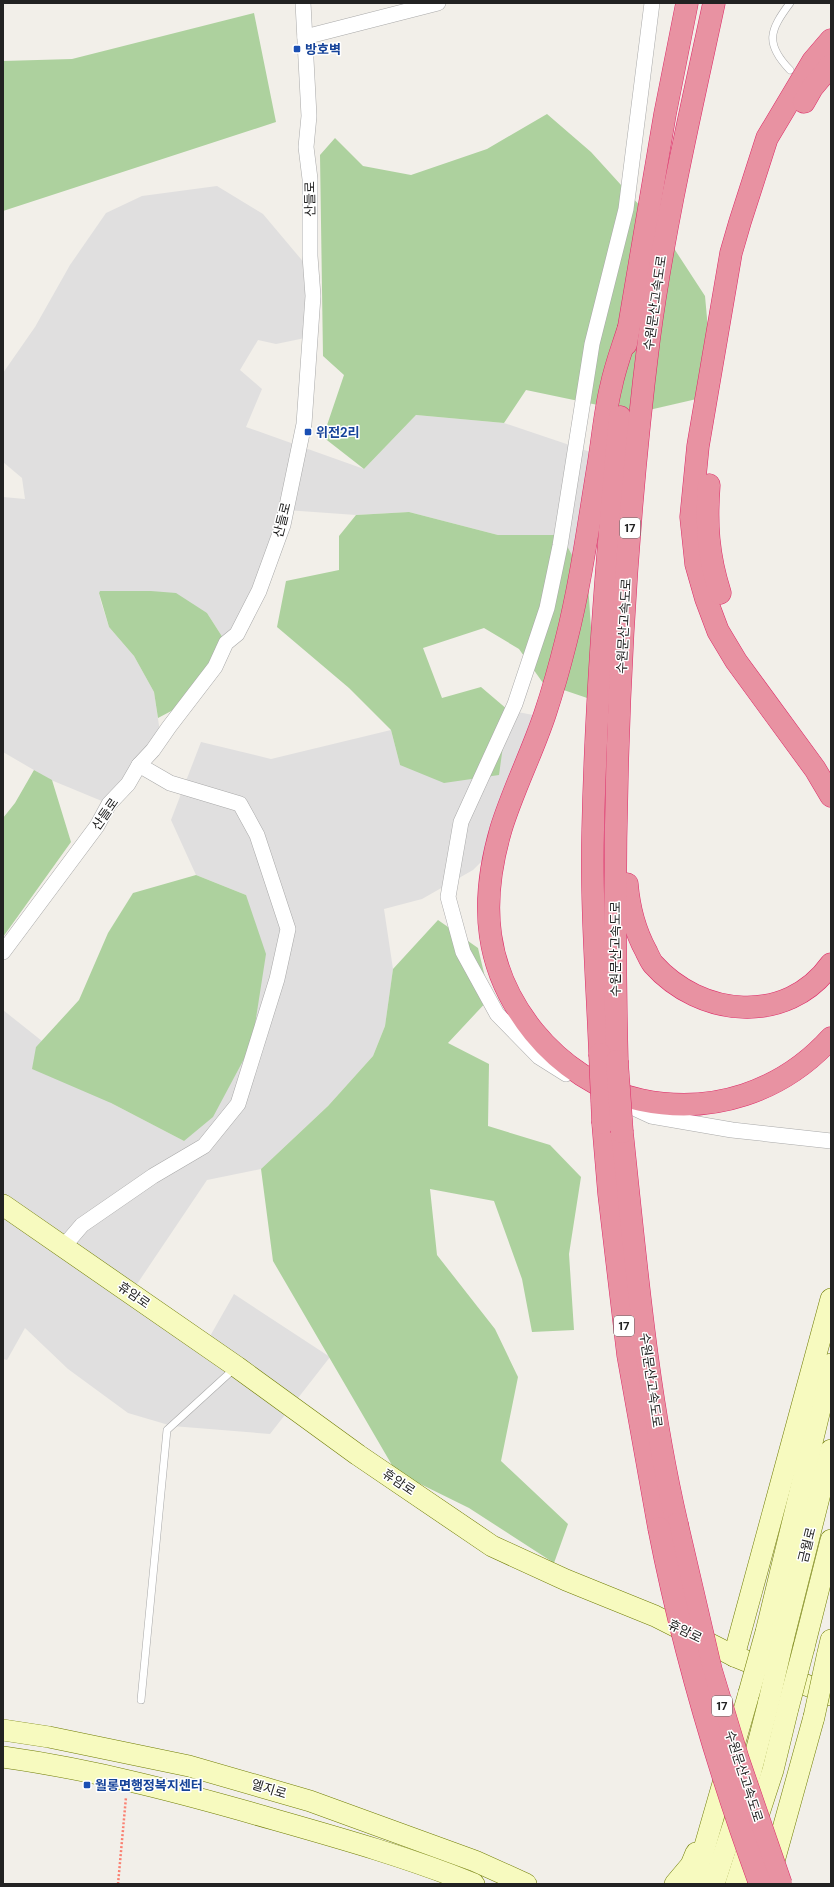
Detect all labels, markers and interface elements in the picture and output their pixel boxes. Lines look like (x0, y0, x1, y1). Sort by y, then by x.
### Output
place label: 방호벽 (305, 41, 341, 58)
marker: 방호벽 (292, 44, 302, 54)
street label: 산들로 (301, 181, 319, 217)
street label: 수원문산고속도로 (640, 254, 670, 352)
place label: 위전2리 (316, 424, 359, 441)
marker: 위전2리 (303, 427, 313, 437)
street label: 산들로 (269, 501, 295, 539)
road number: 17 (620, 518, 640, 538)
street label: 수원문산고속도로 (613, 578, 635, 674)
street label: 산들로 (88, 794, 122, 834)
street label: 수원문산고속도로 (607, 901, 624, 997)
street label: 휴암로 (114, 1278, 154, 1312)
road number: 17 (614, 1316, 634, 1336)
street label: 수원문산고속도로 (636, 1331, 666, 1429)
street label: 휴암로 (379, 1465, 419, 1499)
street label: 금월로 (794, 1526, 820, 1564)
street label: 휴암로 (665, 1615, 705, 1647)
road number: 17 (712, 1696, 732, 1716)
street label: 수원문산고속도로 (721, 1728, 767, 1824)
street label: 엘지로 (249, 1776, 289, 1802)
place label: 월롱면행정복지센터 (95, 1777, 203, 1794)
marker: 월롱면행정복지센터 (82, 1780, 92, 1790)

